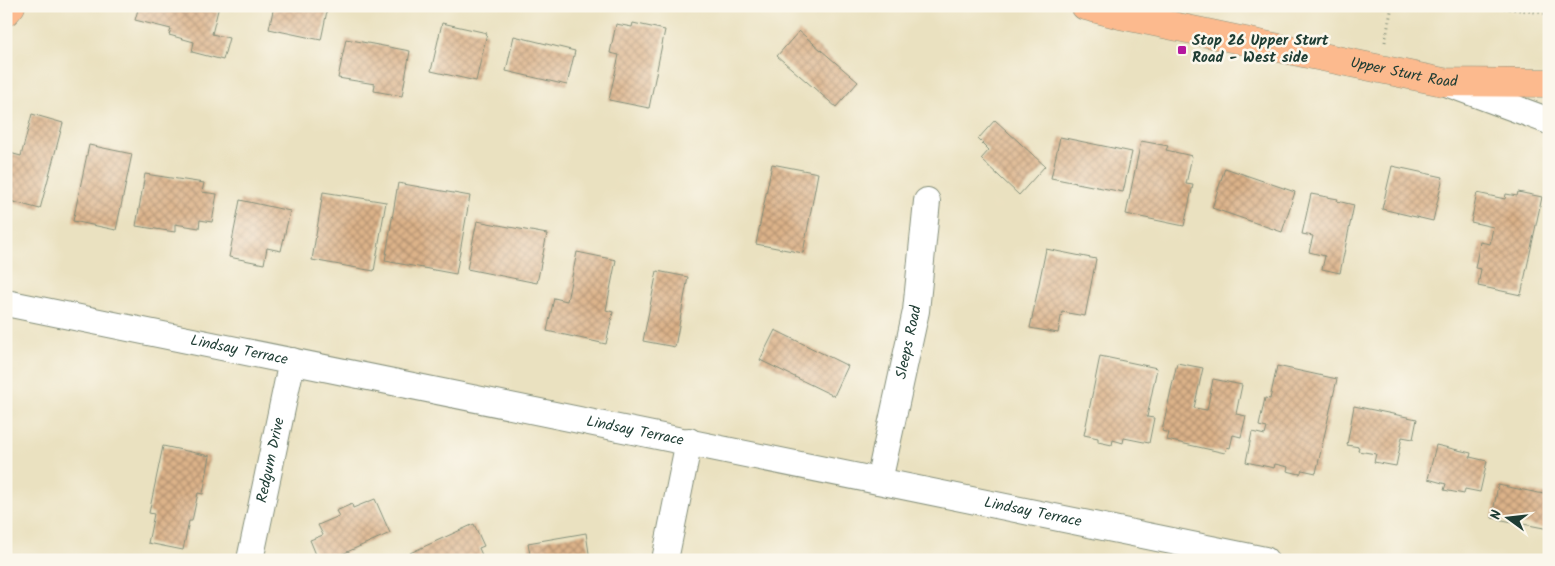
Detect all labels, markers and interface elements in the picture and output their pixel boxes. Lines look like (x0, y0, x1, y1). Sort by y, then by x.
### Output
place label: Stop 26 Upper Sturt Road - West side (1192, 29, 1329, 70)
marker: Stop 26 Upper Sturt Road - West side (1176, 44, 1188, 56)
street label: Upper Sturt Road (1348, 51, 1458, 94)
street label: Sleeps Road (890, 304, 929, 381)
street label: Lindsay Terrace (188, 329, 290, 372)
street label: Lindsay Terrace (584, 410, 686, 453)
street label: Redgum Drive (250, 415, 292, 505)
street label: Lindsay Terrace (982, 491, 1084, 534)
north arrow (1482, 494, 1532, 544)
text: N (1485, 508, 1508, 522)

